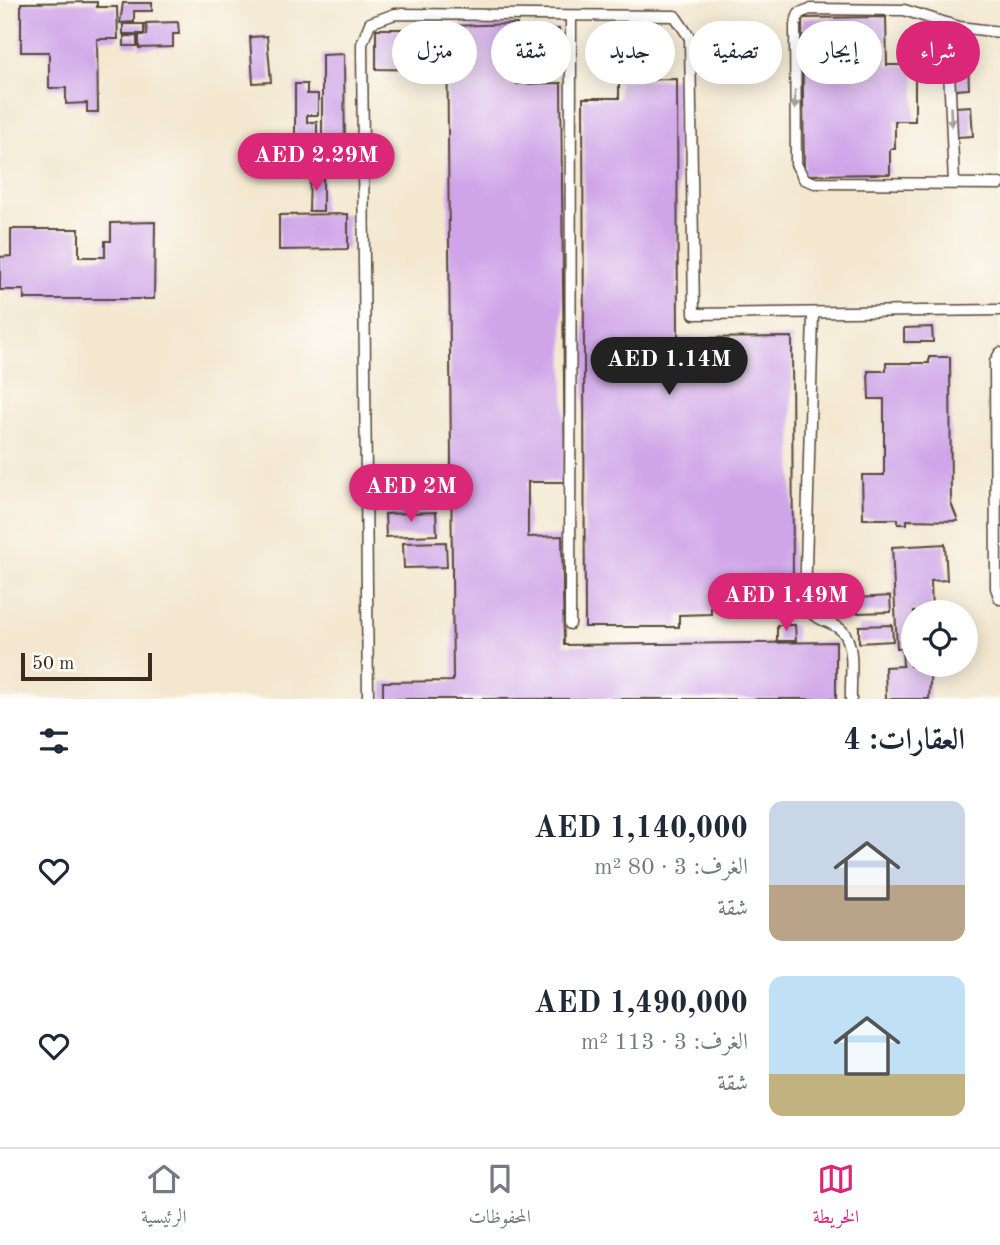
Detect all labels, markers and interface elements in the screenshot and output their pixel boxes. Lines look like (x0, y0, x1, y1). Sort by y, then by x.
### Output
chip: منزل (392, 21, 477, 84)
chip: شقة (491, 21, 571, 84)
chip: جديد (585, 21, 675, 84)
chip: تصفية (689, 21, 782, 84)
chip: إيجار (796, 21, 882, 84)
chip: شراء (896, 21, 980, 84)
one-way arrow (789, 90, 801, 112)
one-way arrow (945, 106, 956, 128)
pin: AED 2.29M (236, 134, 396, 193)
text: AED 2.29M (254, 144, 378, 167)
pin: AED 1.14M (589, 338, 749, 397)
text: AED 1.14M (607, 348, 731, 371)
pin: AED 2M (354, 464, 468, 524)
text: AED 2M (365, 475, 457, 498)
pin: AED 1.49M (706, 574, 866, 633)
text: AED 1.49M (724, 584, 848, 607)
map controls (901, 600, 978, 677)
button: locate (901, 600, 978, 677)
scale bar (21, 650, 152, 682)
text: 50 m (32, 655, 74, 674)
icon: filters (35, 722, 73, 760)
text: العقارات: 4 (844, 726, 965, 756)
text: AED 1,140,000 (534, 814, 748, 844)
icon: home (825, 829, 909, 913)
icon: heart (35, 852, 73, 890)
text: الغرف: 3 · 80 m² (594, 856, 748, 879)
text: شقة (718, 897, 748, 920)
text: AED 1,490,000 (534, 989, 748, 1019)
icon: home (825, 1004, 909, 1088)
icon: heart (35, 1027, 73, 1065)
text: الغرف: 3 · 113 m² (581, 1031, 748, 1054)
text: شقة (718, 1072, 748, 1095)
tab: الرئيسية (141, 1160, 187, 1235)
tab: المحفوظات (468, 1160, 531, 1235)
tab: الخريطة (813, 1160, 859, 1235)

